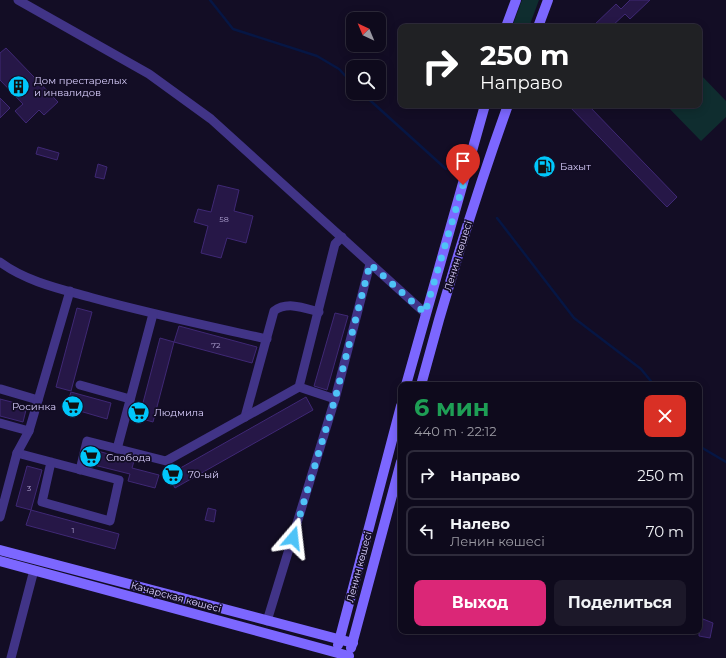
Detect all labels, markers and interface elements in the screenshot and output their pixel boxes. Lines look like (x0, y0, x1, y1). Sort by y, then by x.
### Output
north arrow (346, 12, 386, 52)
map controls (346, 12, 386, 100)
text: 250 m (480, 38, 570, 72)
icon: right (414, 40, 466, 92)
button: search (346, 60, 386, 100)
text: Направо (480, 72, 563, 94)
building icon: Дом престарелых и инвалидов (5, 73, 31, 99)
place label: Дом престарелых и инвалидов (34, 74, 128, 99)
pin (446, 144, 480, 185)
icon: arrive (452, 150, 474, 172)
fuel station icon: Бахыт (532, 153, 558, 179)
place label: Бахыт (560, 160, 591, 173)
house number: 58 (219, 214, 229, 224)
street label: Ленин көшесі (441, 219, 475, 293)
house number: 72 (211, 340, 221, 350)
supermarket icon: Росинка (59, 393, 85, 419)
text: 6 мин (414, 393, 489, 422)
button: close (644, 395, 686, 437)
supermarket icon: Людмила (126, 399, 152, 425)
place label: Росинка (12, 400, 56, 413)
place label: Людмила (154, 406, 204, 419)
text: 440 m · 22:12 (414, 423, 497, 439)
supermarket icon: Слобода (77, 444, 103, 470)
place label: Слобода (106, 451, 151, 464)
supermarket icon: 70-ый (159, 461, 185, 487)
icon: right (416, 464, 438, 486)
text: Направо (450, 466, 520, 485)
text: 250 m (637, 466, 684, 485)
place label: 70-ый (188, 468, 219, 481)
house number: 3 (27, 483, 32, 493)
text: Налево (450, 514, 510, 533)
position arrow (272, 517, 314, 559)
icon: left (416, 520, 438, 542)
text: 70 m (646, 522, 684, 541)
house number: 1 (72, 525, 74, 535)
street label: Ленин көшесі (343, 530, 375, 604)
text: Ленин көшесі (450, 533, 545, 549)
street label: Качарская көшесі (129, 579, 223, 615)
button: Выход (414, 580, 546, 626)
button: Поделиться (554, 580, 686, 626)

